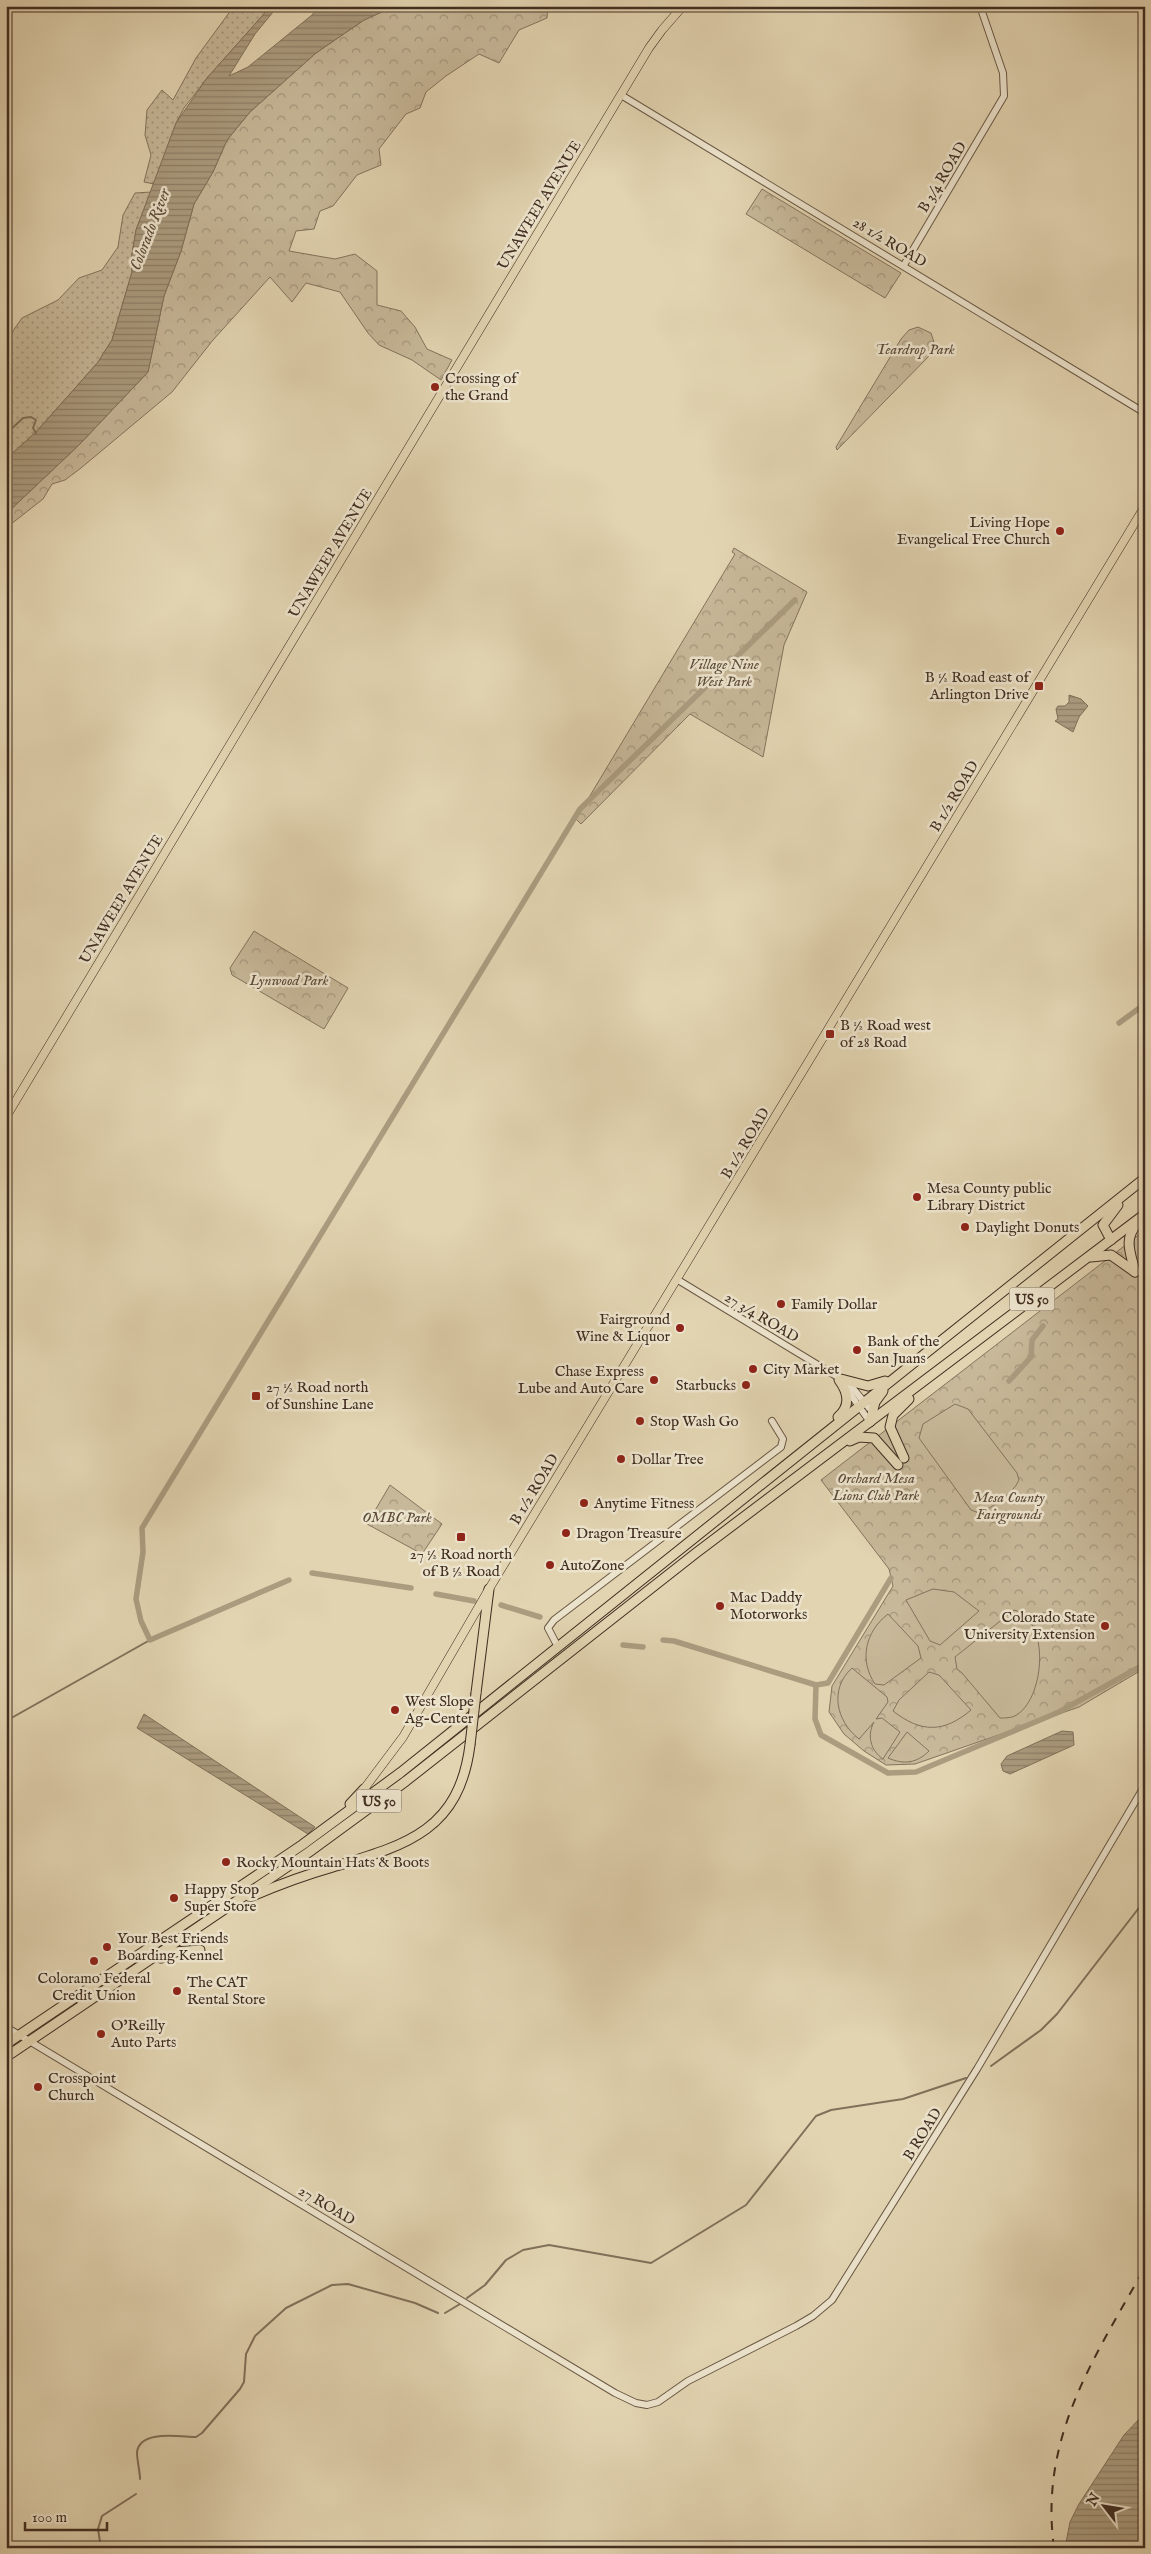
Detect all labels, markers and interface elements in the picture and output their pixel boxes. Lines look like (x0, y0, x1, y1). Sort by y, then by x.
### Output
street label: UNAWEEP AVENUE (493, 137, 586, 273)
street label: B 3/4 ROAD (914, 138, 971, 216)
water label: Colorado River (126, 185, 176, 273)
street label: 28 1/2 ROAD (849, 213, 930, 272)
park label: Teardrop Park (875, 340, 955, 359)
place label: Crossing of the Grand (445, 369, 519, 405)
marker: Crossing of the Grand (429, 381, 441, 393)
street label: UNAWEEP AVENUE (284, 485, 377, 621)
place label: Living Hope Evangelical Free Church (897, 513, 1050, 549)
marker: Living Hope Evangelical Free Church (1054, 525, 1066, 537)
park label: Village Nine West Park (689, 655, 759, 691)
place label: B ½ Road east of Arlington Drive (925, 668, 1032, 704)
marker: B ½ Road east of Arlington Drive (1033, 680, 1045, 692)
street label: B 1/2 ROAD (926, 757, 983, 835)
street label: UNAWEEP AVENUE (75, 831, 168, 967)
park label: Lynwood Park (249, 971, 328, 990)
place label: B ½ Road west of 28 Road (840, 1016, 931, 1052)
marker: B ½ Road west of 28 Road (824, 1028, 836, 1040)
street label: B 1/2 ROAD (717, 1104, 774, 1182)
place label: Mesa County public Library District (927, 1179, 1051, 1215)
marker: Mesa County public Library District (911, 1191, 923, 1203)
place label: Daylight Donuts (975, 1218, 1079, 1237)
marker: Daylight Donuts (959, 1221, 971, 1233)
street label: 27 3/4 ROAD (721, 1288, 802, 1347)
road number: US 50 (1010, 1288, 1054, 1310)
place label: Family Dollar (791, 1295, 878, 1314)
marker: Family Dollar (775, 1298, 787, 1310)
place label: Fairground Wine & Liquor (576, 1310, 671, 1346)
marker: Fairground Wine & Liquor (674, 1322, 686, 1334)
place label: Bank of the San Juans (867, 1332, 940, 1368)
marker: Bank of the San Juans (851, 1344, 863, 1356)
place label: City Market (763, 1360, 839, 1379)
place label: Chase Express Lube and Auto Care (518, 1362, 644, 1398)
marker: City Market (747, 1363, 759, 1375)
marker: Chase Express Lube and Auto Care (648, 1374, 660, 1386)
place label: Starbucks (676, 1376, 736, 1395)
place label: 27 ½ Road north of Sunshine Lane (266, 1378, 374, 1414)
marker: Starbucks (740, 1379, 752, 1391)
marker: 27 ½ Road north of Sunshine Lane (250, 1390, 262, 1402)
place label: Stop Wash Go (650, 1412, 739, 1431)
marker: Stop Wash Go (634, 1415, 646, 1427)
street label: B 1/2 ROAD (506, 1450, 563, 1528)
place label: Dollar Tree (631, 1450, 704, 1469)
marker: Dollar Tree (615, 1453, 627, 1465)
park label: Orchard Mesa Lions Club Park (832, 1469, 919, 1505)
park label: Mesa County Fairgrounds (973, 1488, 1045, 1525)
place label: Anytime Fitness (593, 1494, 694, 1513)
marker: Anytime Fitness (578, 1497, 590, 1509)
park label: OMBC Park (362, 1508, 432, 1527)
place label: Dragon Treasure (576, 1524, 682, 1543)
marker: Dragon Treasure (560, 1527, 572, 1539)
marker: 27 ½ Road north of B ½ Road (455, 1531, 467, 1543)
place label: 27 ½ Road north of B ½ Road (410, 1545, 512, 1581)
place label: AutoZone (559, 1556, 625, 1575)
marker: AutoZone (544, 1559, 556, 1571)
place label: Mac Daddy Motorworks (730, 1588, 807, 1624)
marker: Mac Daddy Motorworks (714, 1600, 726, 1612)
place label: Colorado State University Extension (964, 1608, 1095, 1644)
marker: Colorado State University Extension (1099, 1620, 1111, 1632)
place label: West Slope Ag-Center (404, 1692, 474, 1728)
marker: West Slope Ag-Center (389, 1704, 401, 1716)
road number: US 50 (356, 1790, 402, 1812)
place label: Rocky Mountain Hats & Boots (236, 1853, 429, 1872)
marker: Rocky Mountain Hats & Boots (220, 1856, 232, 1868)
place label: Happy Stop Super Store (184, 1880, 259, 1916)
marker: Happy Stop Super Store (168, 1892, 180, 1904)
place label: Your Best Friends Boarding Kennel (117, 1929, 228, 1965)
marker: Your Best Friends Boarding Kennel (101, 1941, 113, 1953)
marker: Coloramo Federal Credit Union (88, 1955, 100, 1967)
place label: Coloramo Federal Credit Union (38, 1969, 151, 2005)
place label: The CAT Rental Store (187, 1973, 266, 2009)
marker: The CAT Rental Store (171, 1985, 183, 1997)
place label: O'Reilly Auto Parts (110, 2016, 176, 2052)
marker: O'Reilly Auto Parts (95, 2028, 107, 2040)
place label: Crosspoint Church (48, 2069, 116, 2105)
marker: Crosspoint Church (32, 2081, 44, 2093)
street label: B ROAD (899, 2104, 946, 2164)
street label: 27 ROAD (295, 2181, 358, 2230)
north arrow (1078, 2482, 1128, 2532)
text: N (1082, 2490, 1105, 2511)
scale bar (25, 2499, 108, 2531)
text: 100 m (32, 2508, 68, 2527)

